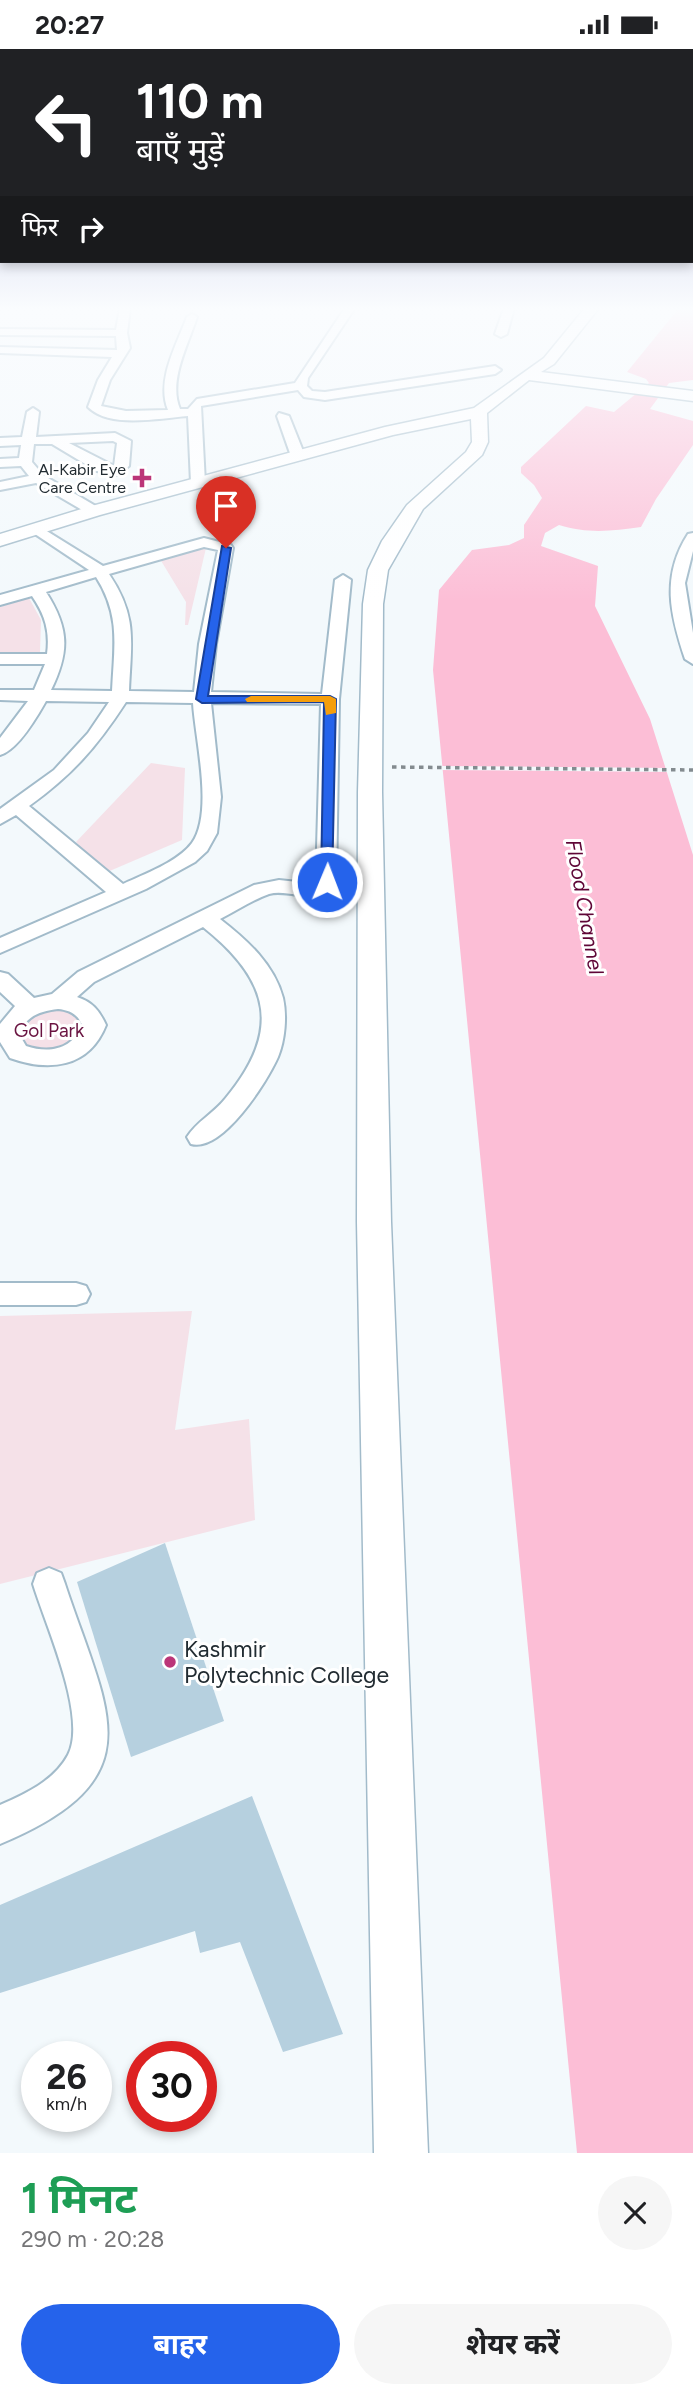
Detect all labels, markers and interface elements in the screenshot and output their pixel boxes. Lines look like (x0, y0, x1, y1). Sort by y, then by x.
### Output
text: 20:27 (35, 9, 104, 41)
text: 110 m (136, 71, 264, 130)
icon: left (21, 77, 112, 168)
text: बाएँ मुड़ें (136, 131, 224, 169)
icon: right (72, 210, 110, 248)
text: फिर (21, 211, 58, 243)
place label: Al-Kabir Eye Care Centre (38, 460, 126, 497)
marker: Al-Kabir Eye Care Centre (132, 468, 152, 488)
pin (196, 476, 256, 548)
icon: arrive (207, 487, 245, 525)
water label: Flood Channel (561, 837, 609, 977)
position arrow (290, 845, 364, 919)
park label: Gol Park (14, 1019, 85, 1042)
place label: Kashmir Polytechnic College (184, 1635, 389, 1689)
marker: Kashmir Polytechnic College (162, 1654, 178, 1670)
speed limit sign: 30 (126, 2041, 217, 2132)
text: 26 (46, 2056, 87, 2098)
text: km/h (46, 2093, 87, 2115)
text: 1 मिनट (21, 2173, 137, 2224)
button: close (598, 2176, 672, 2250)
text: 290 m · 20:28 (21, 2225, 164, 2253)
button: बाहर (21, 2304, 340, 2384)
button: शेयर करें (354, 2304, 672, 2384)

